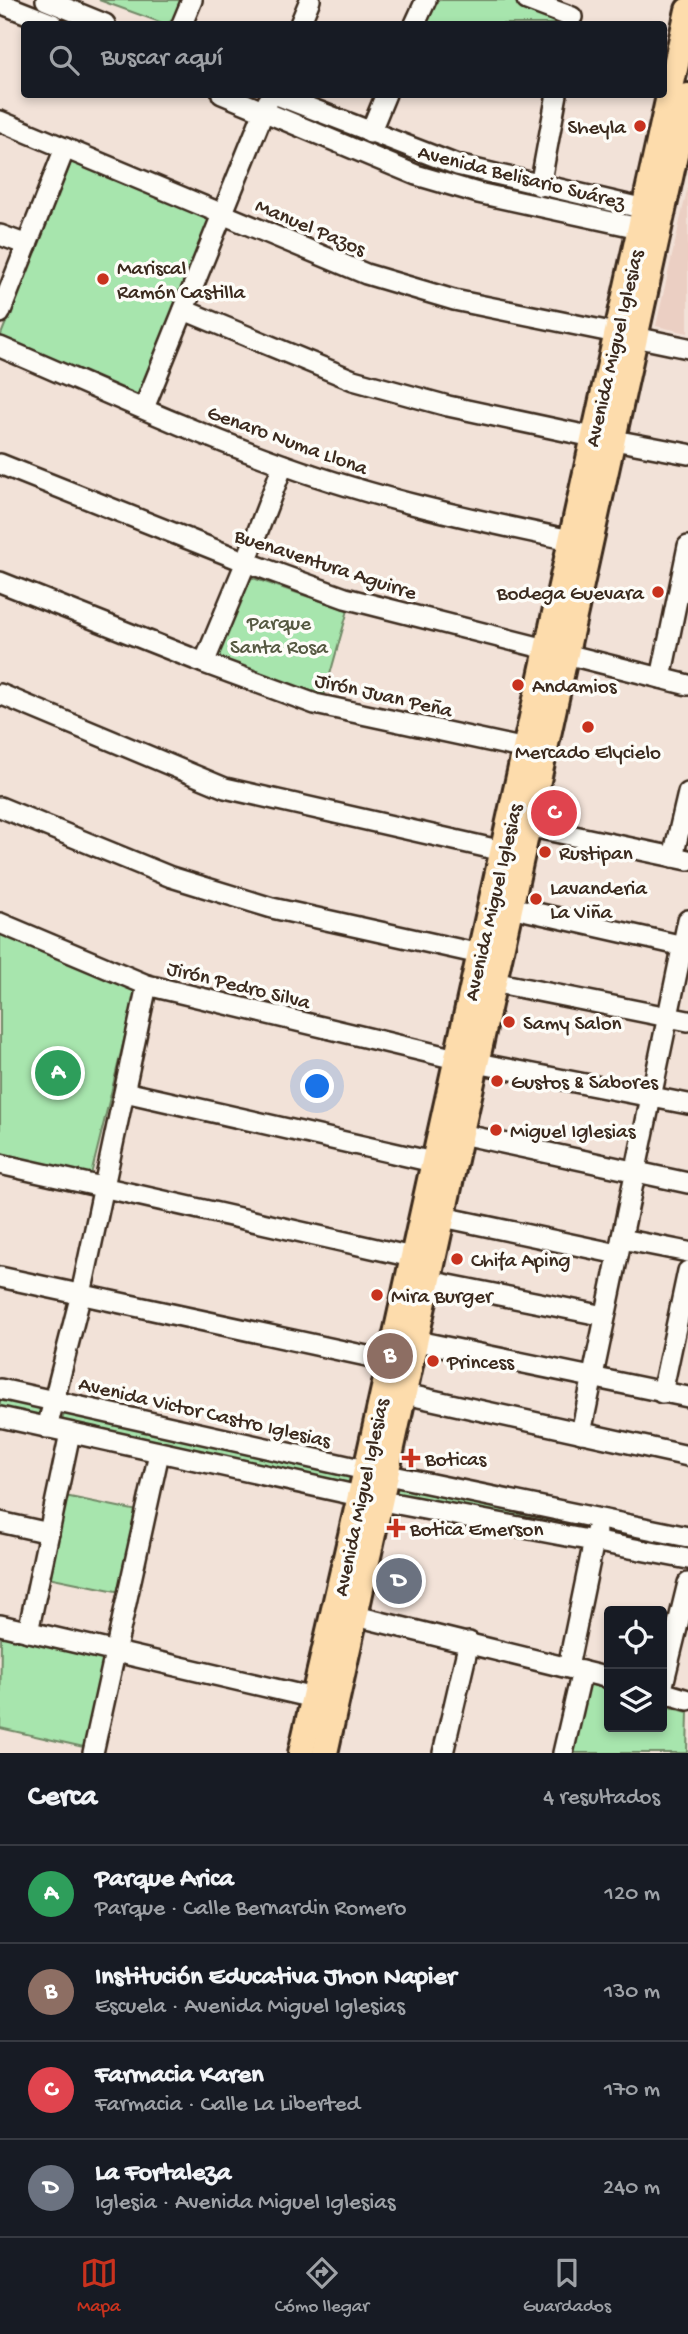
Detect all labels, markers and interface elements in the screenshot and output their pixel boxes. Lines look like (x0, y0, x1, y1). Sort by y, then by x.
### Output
search box (21, 21, 667, 98)
icon: search (45, 41, 83, 79)
text: Buscar aquí (101, 44, 223, 75)
place label: Sheyla (568, 117, 627, 142)
marker: Sheyla (632, 118, 648, 134)
street label: Avenida Belisario Suárez (415, 142, 628, 217)
street label: Manuel Pazos (251, 195, 370, 264)
street label: Avenida Miguel Iglesias (582, 247, 652, 450)
place label: Mariscal Ramón Castilla (117, 258, 247, 307)
marker: Mariscal Ramón Castilla (95, 271, 111, 287)
street label: Genaro Numa Llona (203, 402, 372, 483)
street label: Buenaventura Aguirre (230, 525, 420, 608)
place label: Bodega Guevara (496, 583, 645, 608)
marker: Bodega Guevara (650, 584, 666, 600)
park label: Parque Santa Rosa (230, 613, 329, 662)
street label: Jirón Juan Peña (312, 669, 456, 726)
place label: Andamios (532, 676, 618, 701)
marker: Andamios (510, 677, 526, 693)
marker: Mercado Elycielo (580, 719, 596, 735)
place label: Mercado Elycielo (515, 742, 661, 767)
pin: C (531, 787, 577, 839)
street label: Avenida Miguel Iglesias (461, 801, 531, 1004)
place label: Rustipan (559, 843, 633, 868)
marker: Rustipan (537, 844, 553, 860)
place label: Lavanderia La Viña (550, 878, 648, 927)
marker: Lavanderia La Viña (528, 891, 544, 907)
street label: Jirón Pedro Silva (164, 958, 314, 1018)
place label: Samy Salon (523, 1013, 622, 1038)
marker: Samy Salon (501, 1014, 517, 1030)
pin: A (35, 1047, 81, 1099)
your location (300, 1069, 334, 1103)
place label: Gustos & Sabores (511, 1072, 659, 1097)
marker: Gustos & Sabores (489, 1073, 505, 1089)
place label: Miguel Iglesias (510, 1121, 637, 1146)
marker: Miguel Iglesias (488, 1122, 504, 1138)
place label: Chifa Aping (471, 1250, 571, 1275)
marker: Chifa Aping (449, 1251, 465, 1267)
place label: Mira Burger (391, 1286, 494, 1311)
marker: Mira Burger (369, 1287, 385, 1303)
pin: B (367, 1330, 413, 1382)
place label: Princess (446, 1352, 515, 1377)
marker: Princess (425, 1353, 441, 1369)
street label: Avenida Victor Castro Iglesias (76, 1373, 334, 1456)
street label: Avenida Miguel Iglesias (330, 1395, 397, 1599)
place label: Boticas (424, 1449, 488, 1474)
marker: Boticas (403, 1450, 419, 1466)
place label: Botica Emerson (409, 1519, 543, 1544)
marker: Botica Emerson (388, 1520, 404, 1536)
pin: D (376, 1555, 422, 1607)
map controls (604, 1606, 667, 1732)
button: locate (604, 1606, 667, 1669)
button: layers (604, 1669, 667, 1732)
text: Cerca (28, 1781, 97, 1816)
text: 4 resultados (543, 1785, 660, 1812)
text: Parque Arica (95, 1865, 234, 1896)
text: A (44, 1881, 58, 1908)
text: 120 m (605, 1881, 660, 1908)
text: Parque · Calle Bernardin Romero (95, 1896, 407, 1923)
text: Institución Educativa Jhon Napier (95, 1963, 456, 1994)
text: B (45, 1979, 57, 2006)
text: 130 m (604, 1979, 660, 2006)
text: Escuela · Avenida Miguel Iglesias (95, 1994, 405, 2021)
text: Farmacia Karen (95, 2061, 264, 2092)
text: C (45, 2077, 57, 2104)
text: 170 m (604, 2077, 660, 2104)
text: Farmacia · Calle La Liberted (95, 2092, 360, 2119)
text: La Fortaleza (95, 2159, 231, 2190)
text: D (44, 2175, 59, 2202)
text: 240 m (603, 2175, 660, 2202)
text: Iglesia · Avenida Miguel Iglesias (95, 2190, 396, 2217)
tab: Mapa (77, 2254, 121, 2319)
tab: Cómo llegar (275, 2254, 369, 2319)
tab: Guardados (523, 2254, 611, 2319)

